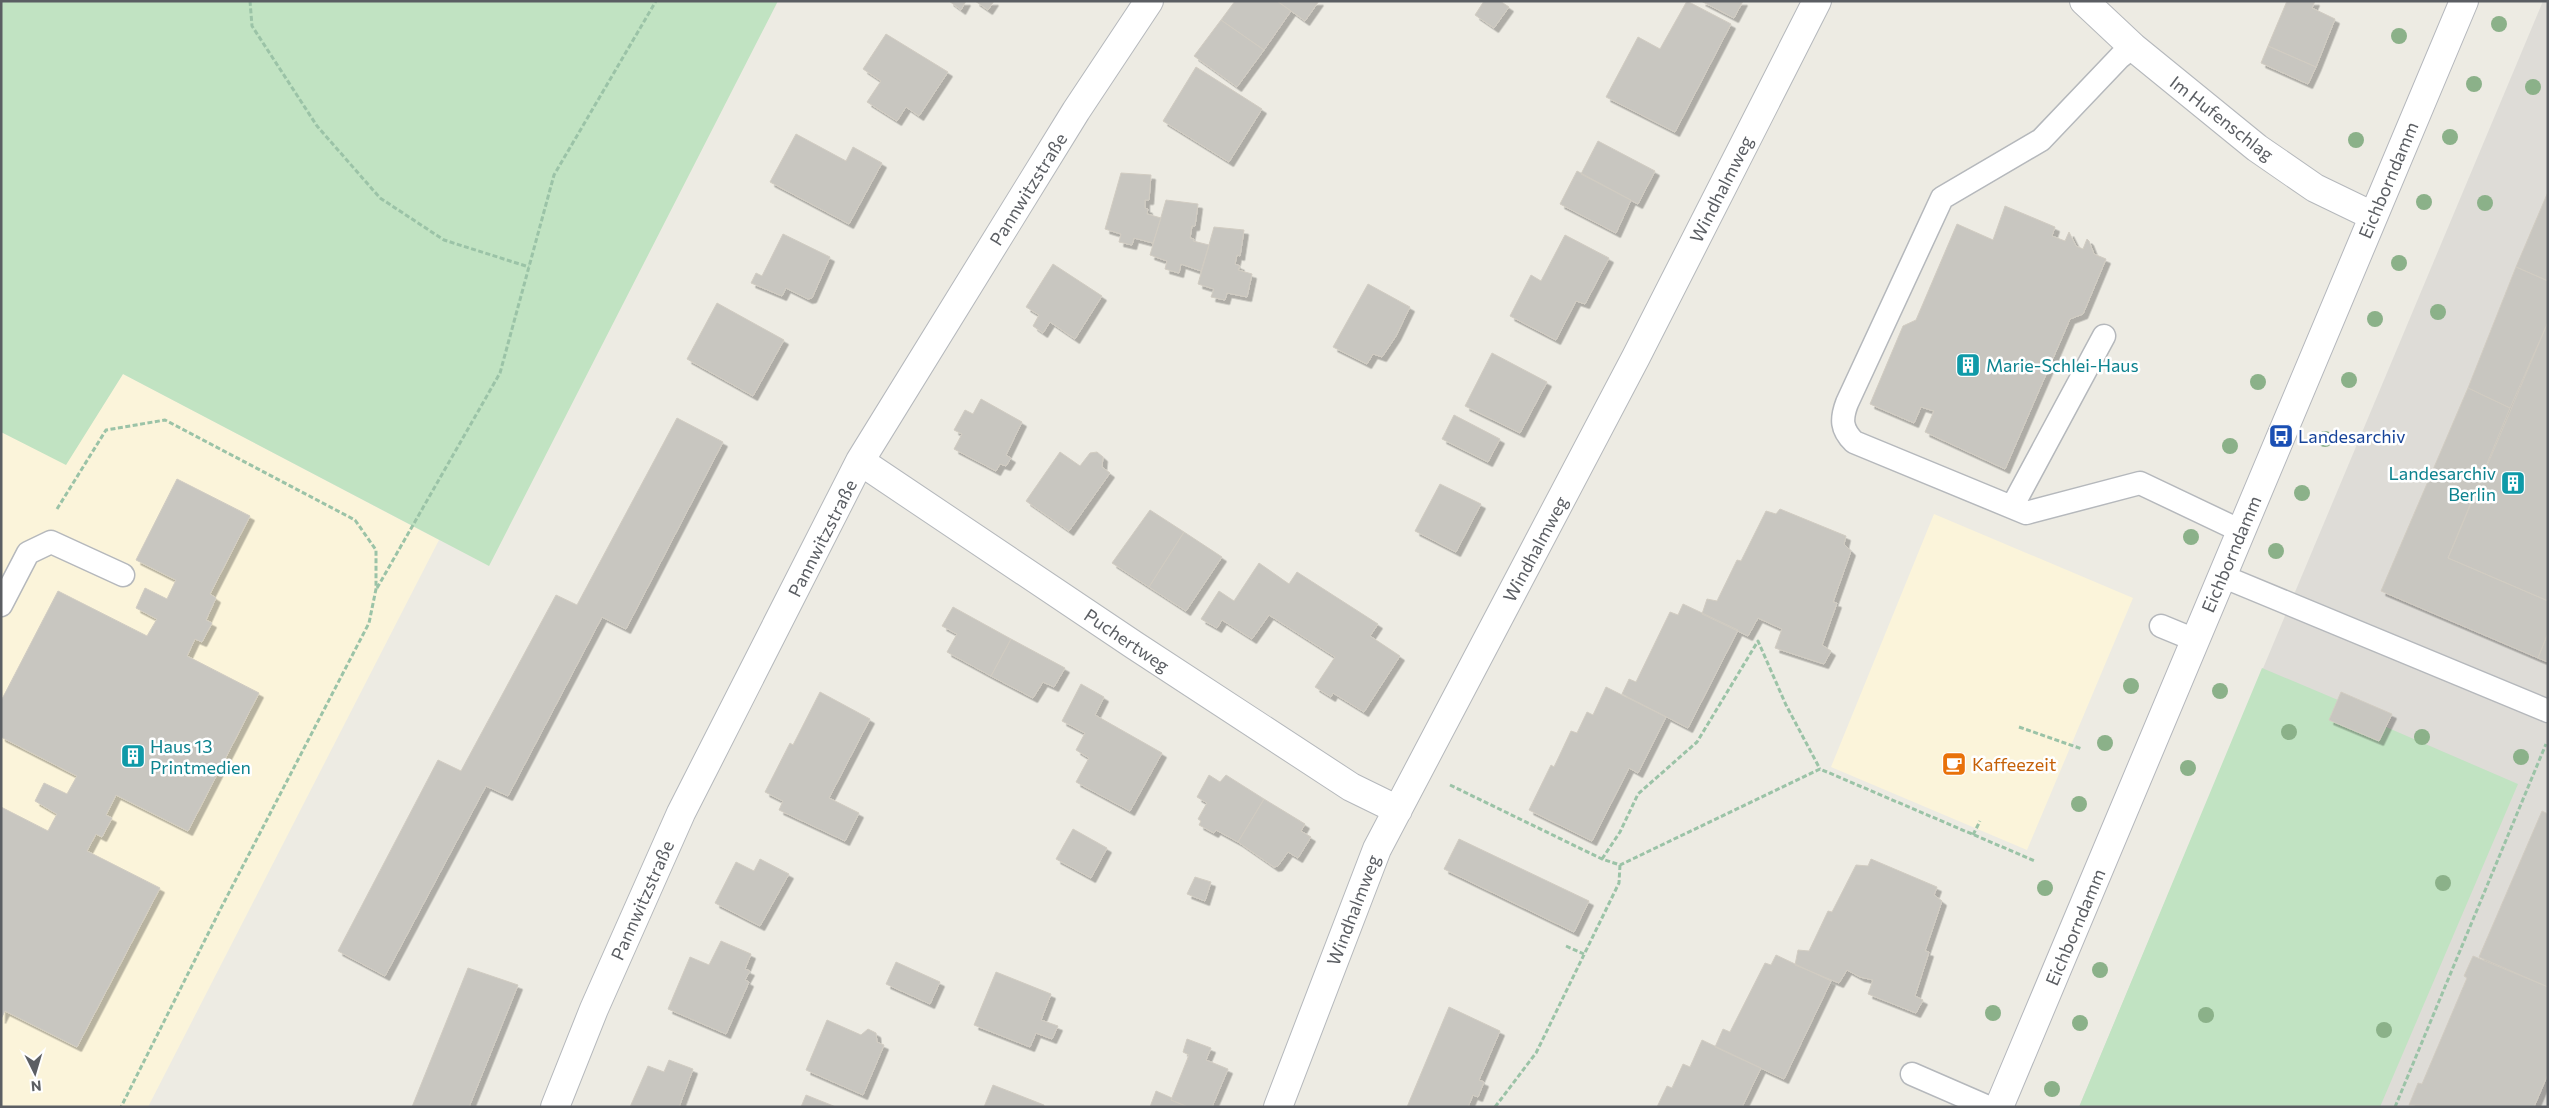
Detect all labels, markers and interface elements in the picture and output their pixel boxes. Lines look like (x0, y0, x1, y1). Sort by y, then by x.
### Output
street label: Im Hufenschlag (2166, 71, 2278, 165)
street label: Eichborndamm (2354, 118, 2422, 242)
street label: Pannwitzstraße (985, 129, 1071, 249)
street label: Windhalmweg (1685, 132, 1757, 246)
building icon: Marie-Schlei-Haus (1955, 352, 1981, 378)
place label: Marie-Schlei-Haus (1986, 354, 2139, 376)
bus stop icon: Landesarchiv (2268, 423, 2294, 449)
place label: Landesarchiv (2298, 425, 2405, 447)
place label: Landesarchiv Berlin (2389, 462, 2496, 505)
building icon: Landesarchiv Berlin (2500, 470, 2526, 496)
street label: Pannwitzstraße (783, 476, 861, 600)
street label: Windhalmweg (1498, 492, 1572, 606)
street label: Eichborndamm (2197, 492, 2265, 616)
street label: Puchertweg (1080, 603, 1174, 677)
place label: Haus 13 Printmedien (150, 735, 251, 778)
building icon: Haus 13 Printmedien (120, 743, 146, 769)
cafe icon: Kaffeezeit (1941, 751, 1967, 777)
place label: Kaffeezeit (1972, 753, 2056, 775)
street label: Pannwitzstraße (606, 837, 678, 963)
street label: Windhalmweg (1322, 851, 1384, 968)
street label: Eichborndamm (2041, 865, 2109, 989)
north arrow (10, 1048, 60, 1098)
text: N (30, 1078, 42, 1095)

